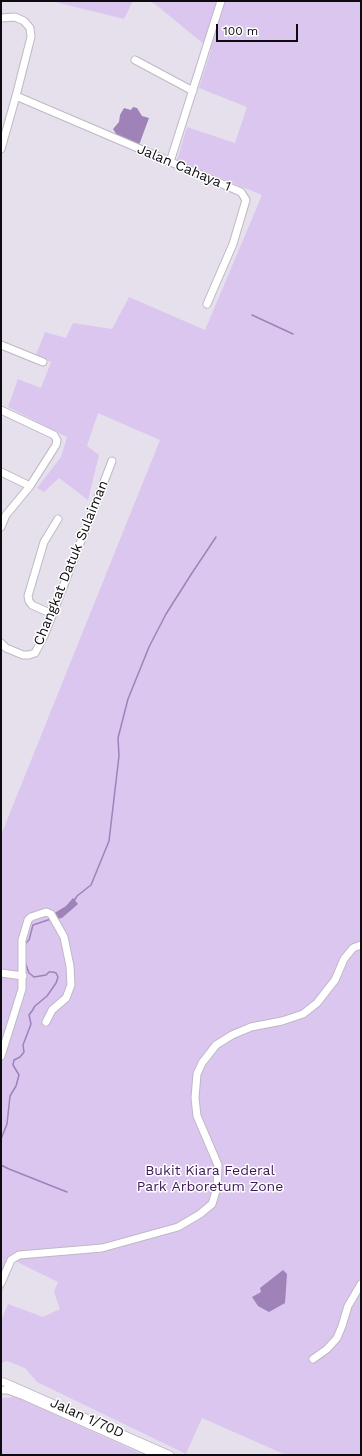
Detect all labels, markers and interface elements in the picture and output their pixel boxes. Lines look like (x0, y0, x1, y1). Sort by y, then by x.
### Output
scale bar (218, 16, 300, 42)
text: 100 m (223, 24, 258, 38)
street label: Jalan Cahaya 1 (135, 141, 233, 195)
street label: Changkat Datuk Sulaiman (30, 478, 112, 648)
park label: Bukit Kiara Federal Park Arboretum Zone (137, 1163, 283, 1196)
street label: Jalan 1/70D (47, 1394, 127, 1442)

